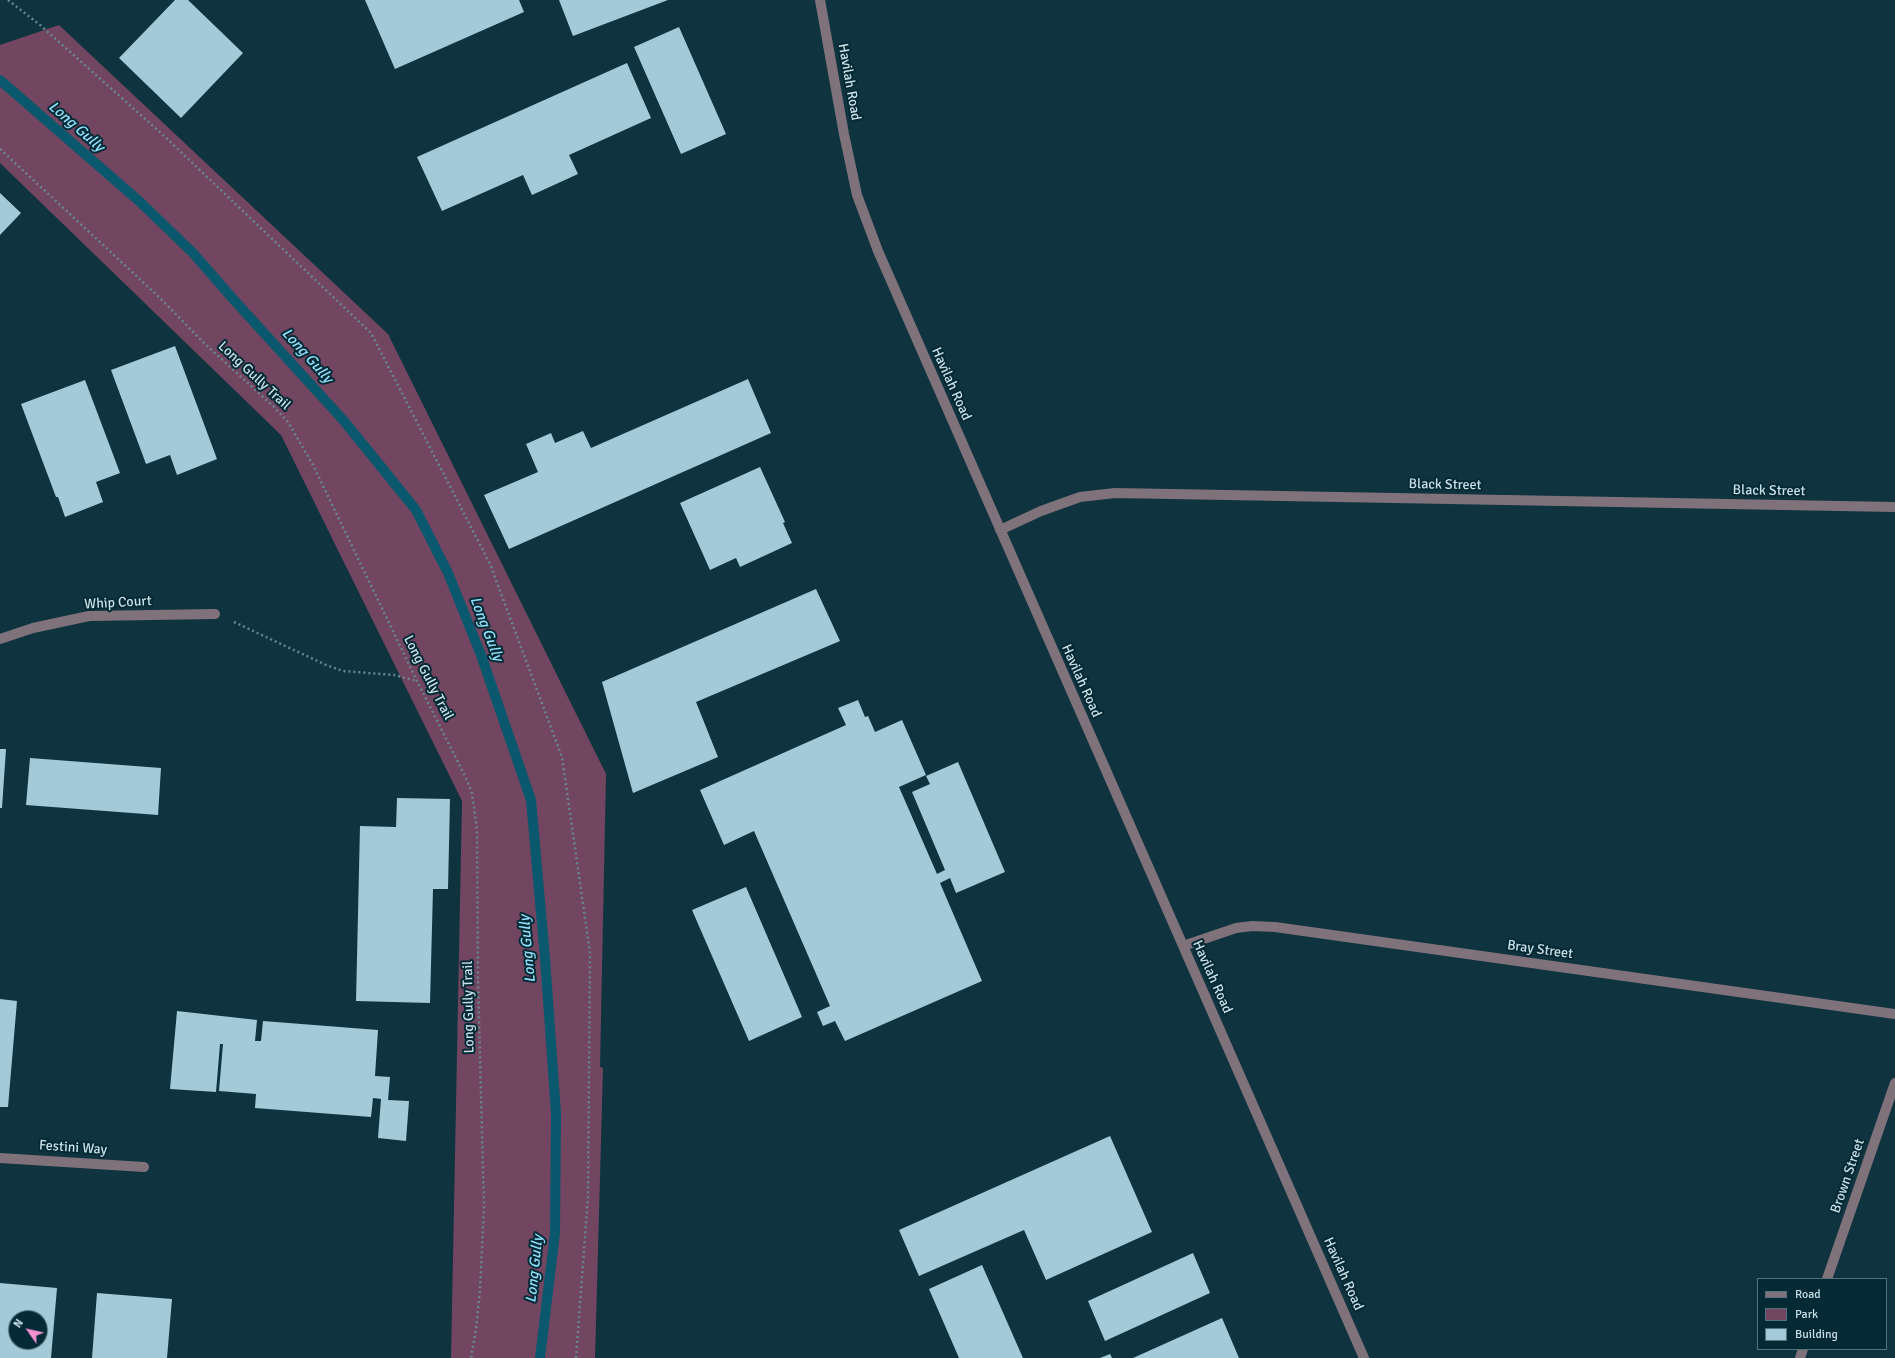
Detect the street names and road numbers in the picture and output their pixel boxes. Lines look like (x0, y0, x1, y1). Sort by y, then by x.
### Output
street label: Havilah Road (834, 42, 864, 122)
street label: Long Gully Trail (214, 338, 294, 414)
street label: Havilah Road (927, 345, 975, 423)
street label: Black Street (1408, 476, 1482, 494)
street label: Black Street (1732, 482, 1806, 500)
street label: Whip Court (84, 593, 152, 613)
street label: Long Gully Trail (399, 633, 457, 723)
street label: Havilah Road (1057, 642, 1105, 720)
street label: Bray Street (1506, 937, 1574, 963)
street label: Havilah Road (1188, 938, 1236, 1016)
street label: Long Gully Trail (460, 960, 478, 1054)
street label: Festini Way (38, 1137, 108, 1159)
street label: Brown Street (1827, 1137, 1869, 1215)
street label: Havilah Road (1319, 1235, 1367, 1313)

